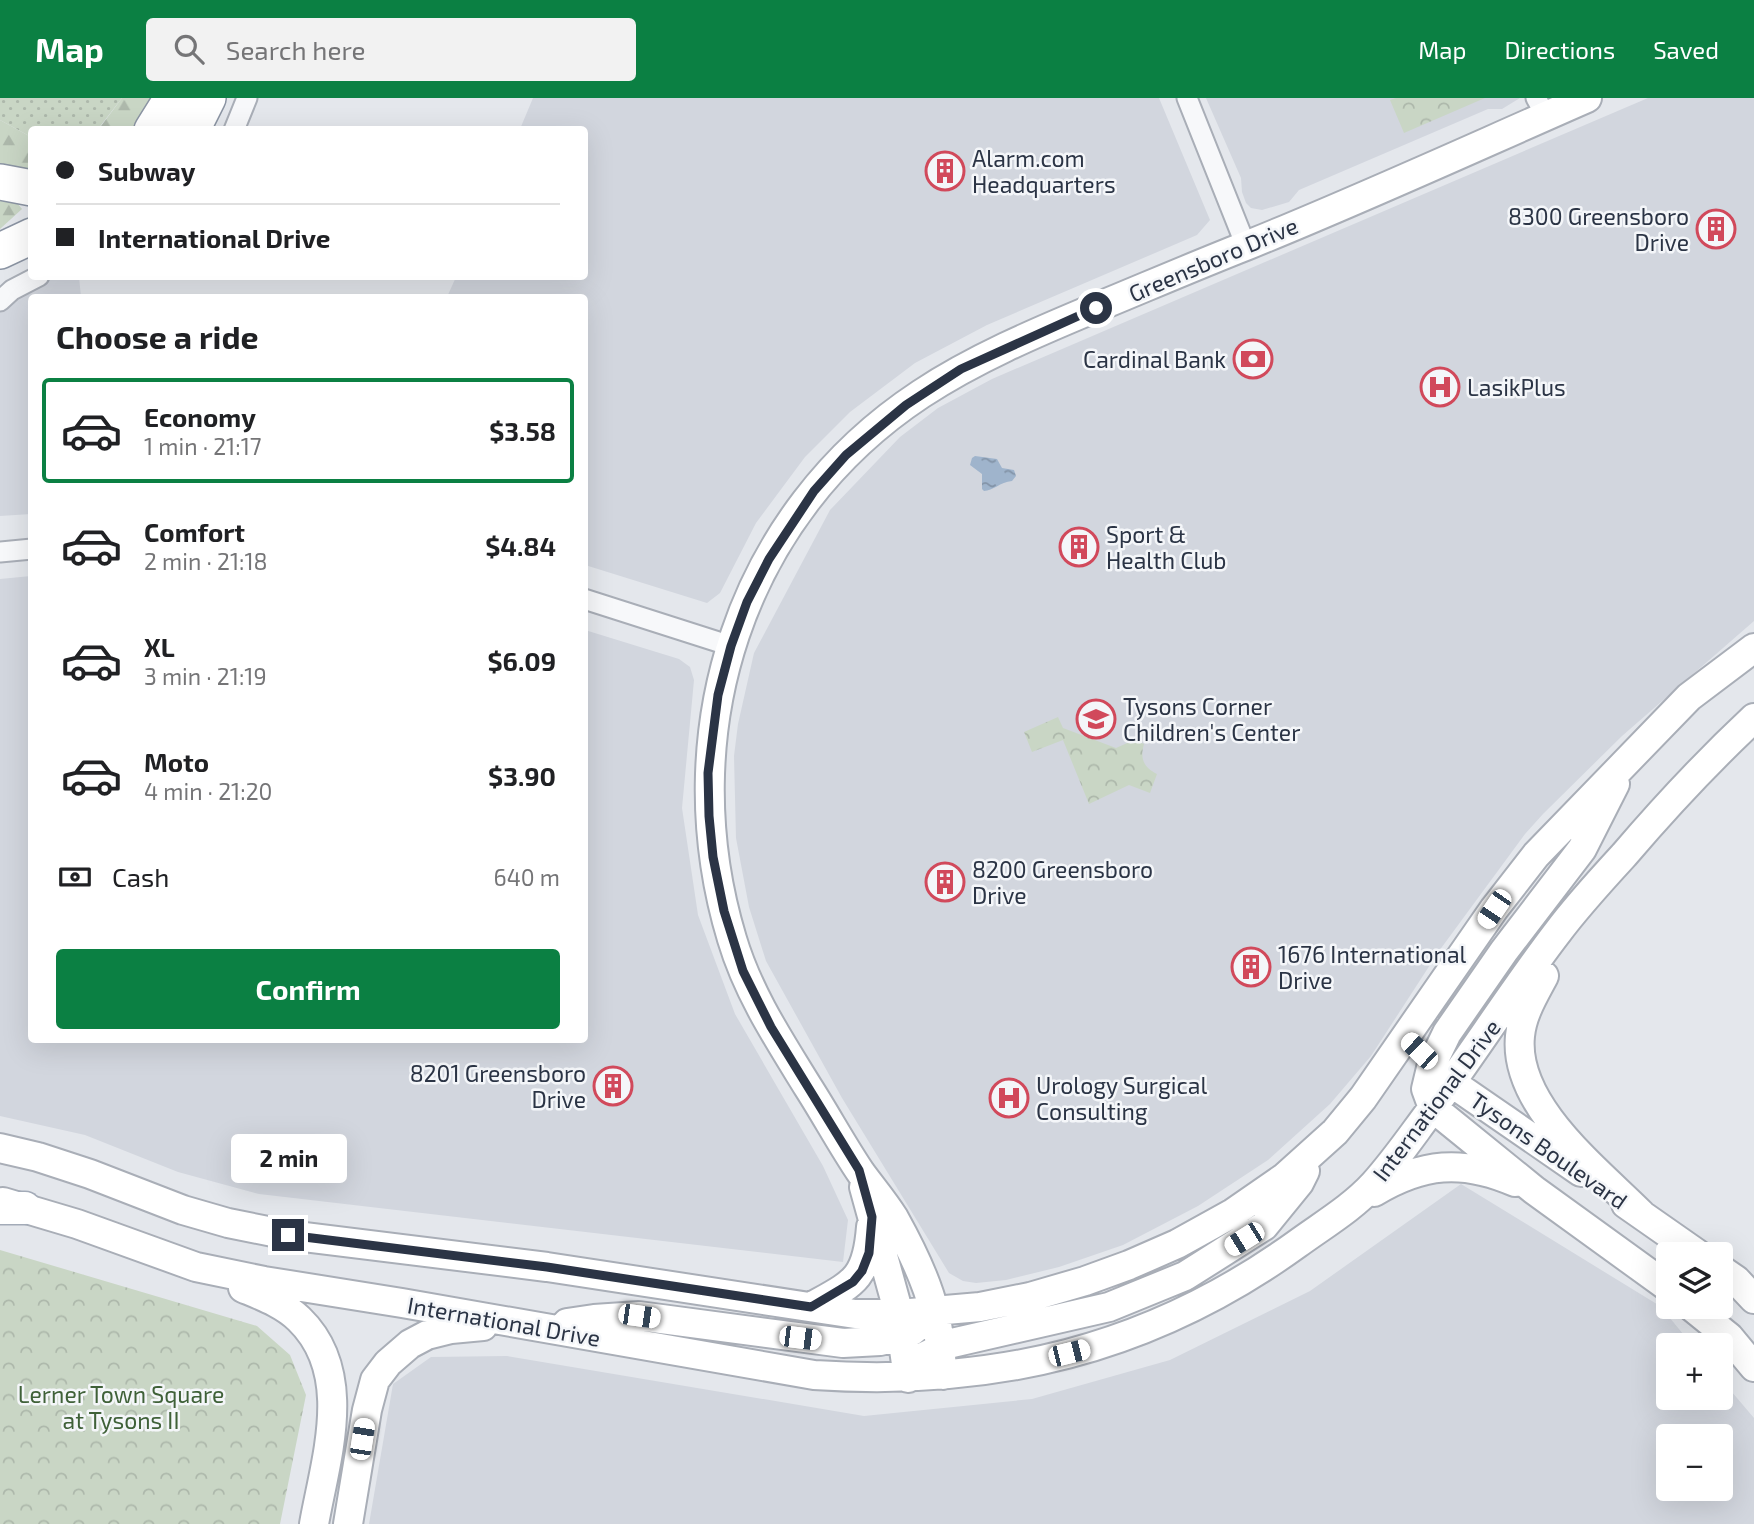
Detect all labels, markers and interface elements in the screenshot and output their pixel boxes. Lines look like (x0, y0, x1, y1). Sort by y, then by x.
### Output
search box (146, 18, 636, 81)
text: Map (35, 29, 104, 69)
icon: search (170, 30, 208, 68)
text: Search here (226, 34, 365, 65)
text: Map (1418, 35, 1466, 64)
text: Directions (1504, 35, 1615, 64)
text: Saved (1653, 35, 1719, 64)
place label: Alarm.com Headquarters (972, 144, 1116, 198)
building icon: Alarm.com Headquarters (924, 150, 966, 192)
text: Subway (98, 155, 195, 186)
place label: 8300 Greensboro Drive (1508, 202, 1689, 256)
building icon: 8300 Greensboro Drive (1695, 208, 1737, 250)
street label: Greensboro Drive (1124, 211, 1302, 307)
text: International Drive (98, 222, 330, 253)
route start (1080, 292, 1112, 324)
text: Choose a ride (56, 317, 259, 355)
bank icon: Cardinal Bank (1232, 338, 1274, 380)
place label: Cardinal Bank (1083, 345, 1226, 373)
hospital icon: LasikPlus (1419, 366, 1461, 408)
place label: LasikPlus (1467, 373, 1566, 401)
icon: car (60, 399, 123, 462)
text: Economy (144, 401, 256, 432)
text: $3.58 (489, 415, 556, 446)
text: 1 min · 21:17 (144, 432, 262, 460)
icon: car (60, 514, 123, 577)
text: Comfort (144, 516, 245, 547)
place label: Sport & Health Club (1106, 520, 1226, 574)
building icon: Sport & Health Club (1058, 526, 1100, 568)
text: $4.84 (485, 530, 556, 561)
text: 2 min · 21:18 (144, 547, 268, 575)
icon: car (60, 629, 123, 692)
text: XL (144, 631, 175, 662)
text: $6.09 (487, 645, 556, 676)
text: 3 min · 21:19 (144, 662, 267, 690)
place label: Tysons Corner Children's Center (1123, 692, 1300, 746)
school or university icon: Tysons Corner Children's Center (1075, 698, 1117, 740)
icon: car (60, 744, 123, 807)
text: Moto (144, 746, 209, 777)
text: $3.90 (488, 760, 556, 791)
text: 4 min · 21:20 (144, 777, 272, 805)
place label: 8200 Greensboro Drive (972, 855, 1153, 909)
icon: cash (56, 858, 94, 896)
text: Cash (112, 861, 169, 892)
building icon: 8200 Greensboro Drive (924, 861, 966, 903)
text: 640 m (494, 863, 560, 891)
car (1474, 886, 1515, 932)
place label: 1676 International Drive (1278, 940, 1467, 994)
building icon: 1676 International Drive (1230, 946, 1272, 988)
button: Confirm (56, 949, 560, 1029)
street label: International Drive (1366, 1014, 1506, 1186)
car (1397, 1029, 1442, 1073)
place label: 8201 Greensboro Drive (410, 1059, 586, 1113)
building icon: 8201 Greensboro Drive (592, 1065, 634, 1107)
place label: Urology Surgical Consulting (1036, 1071, 1207, 1125)
hospital icon: Urology Surgical Consulting (988, 1077, 1030, 1119)
street label: Tysons Boulevard (1465, 1085, 1633, 1215)
callout: 2 min (230, 1134, 346, 1182)
text: 2 min (260, 1144, 318, 1172)
route end (272, 1219, 304, 1251)
car (1221, 1219, 1268, 1259)
map controls (1656, 1242, 1733, 1501)
button: layers (1656, 1242, 1733, 1319)
street label: International Drive (405, 1290, 603, 1352)
car (617, 1303, 662, 1329)
car (778, 1325, 823, 1351)
button: + (1656, 1333, 1733, 1410)
car (1047, 1338, 1092, 1368)
park label: Lerner Town Square at Tysons II (18, 1380, 224, 1434)
car (349, 1417, 376, 1461)
button: − (1656, 1424, 1733, 1501)

